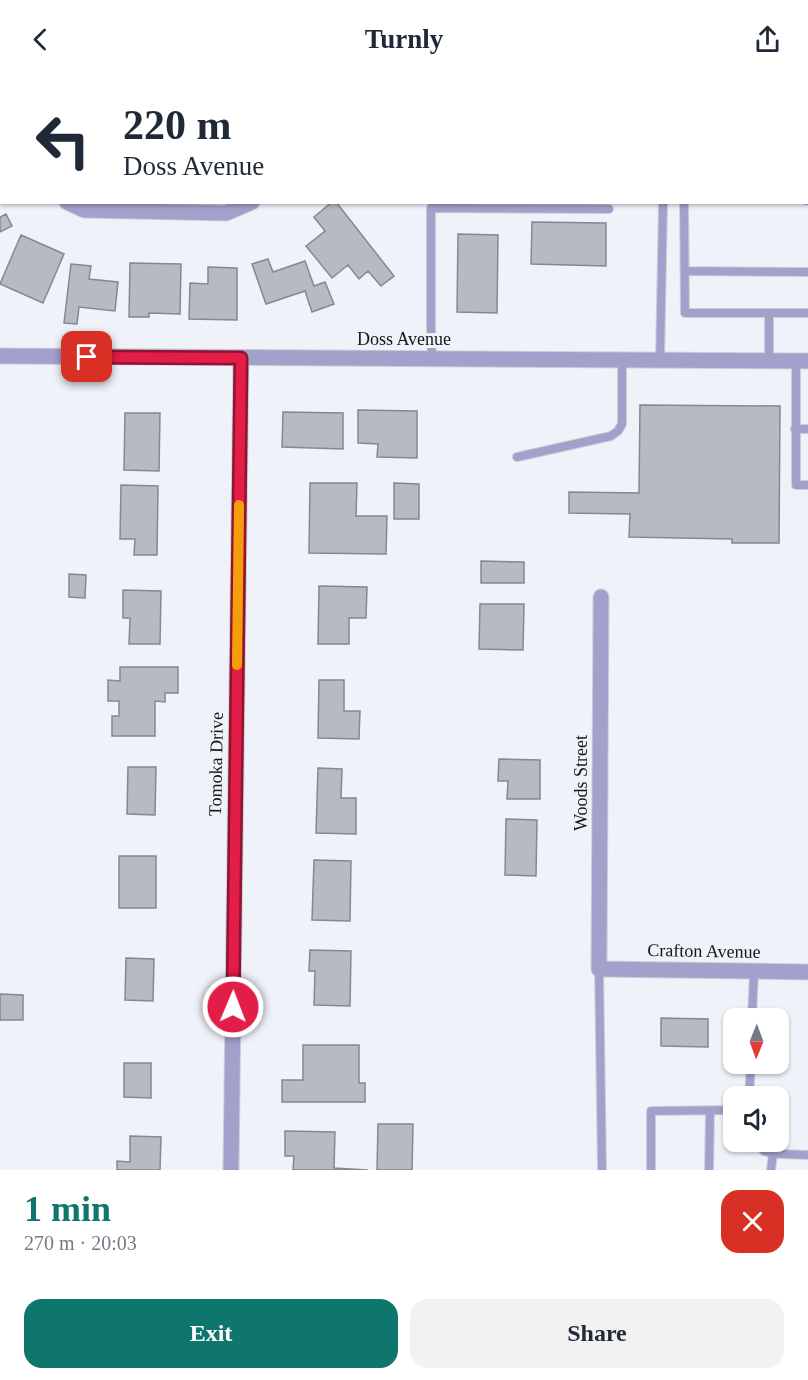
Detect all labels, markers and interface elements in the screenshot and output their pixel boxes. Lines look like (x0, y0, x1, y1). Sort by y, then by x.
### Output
icon: back (24, 23, 57, 56)
icon: share (751, 23, 784, 56)
text: Turnly (365, 24, 443, 54)
icon: left (24, 102, 102, 180)
text: 220 m (123, 102, 232, 148)
text: Doss Avenue (123, 151, 264, 181)
street label: Doss Avenue (357, 329, 451, 349)
pin (61, 331, 112, 382)
icon: arrive (70, 340, 103, 373)
street label: Tomoka Drive (205, 712, 227, 816)
street label: Woods Street (571, 735, 591, 831)
street label: Crafton Avenue (647, 940, 761, 962)
position arrow (201, 975, 265, 1039)
north arrow (723, 1008, 789, 1074)
map controls (723, 1008, 789, 1152)
button: sound (723, 1086, 789, 1152)
text: 1 min (24, 1189, 111, 1229)
button: close (721, 1190, 784, 1253)
text: 270 m · 20:03 (24, 1232, 137, 1254)
button: Exit (24, 1299, 398, 1368)
button: Share (410, 1299, 784, 1368)

